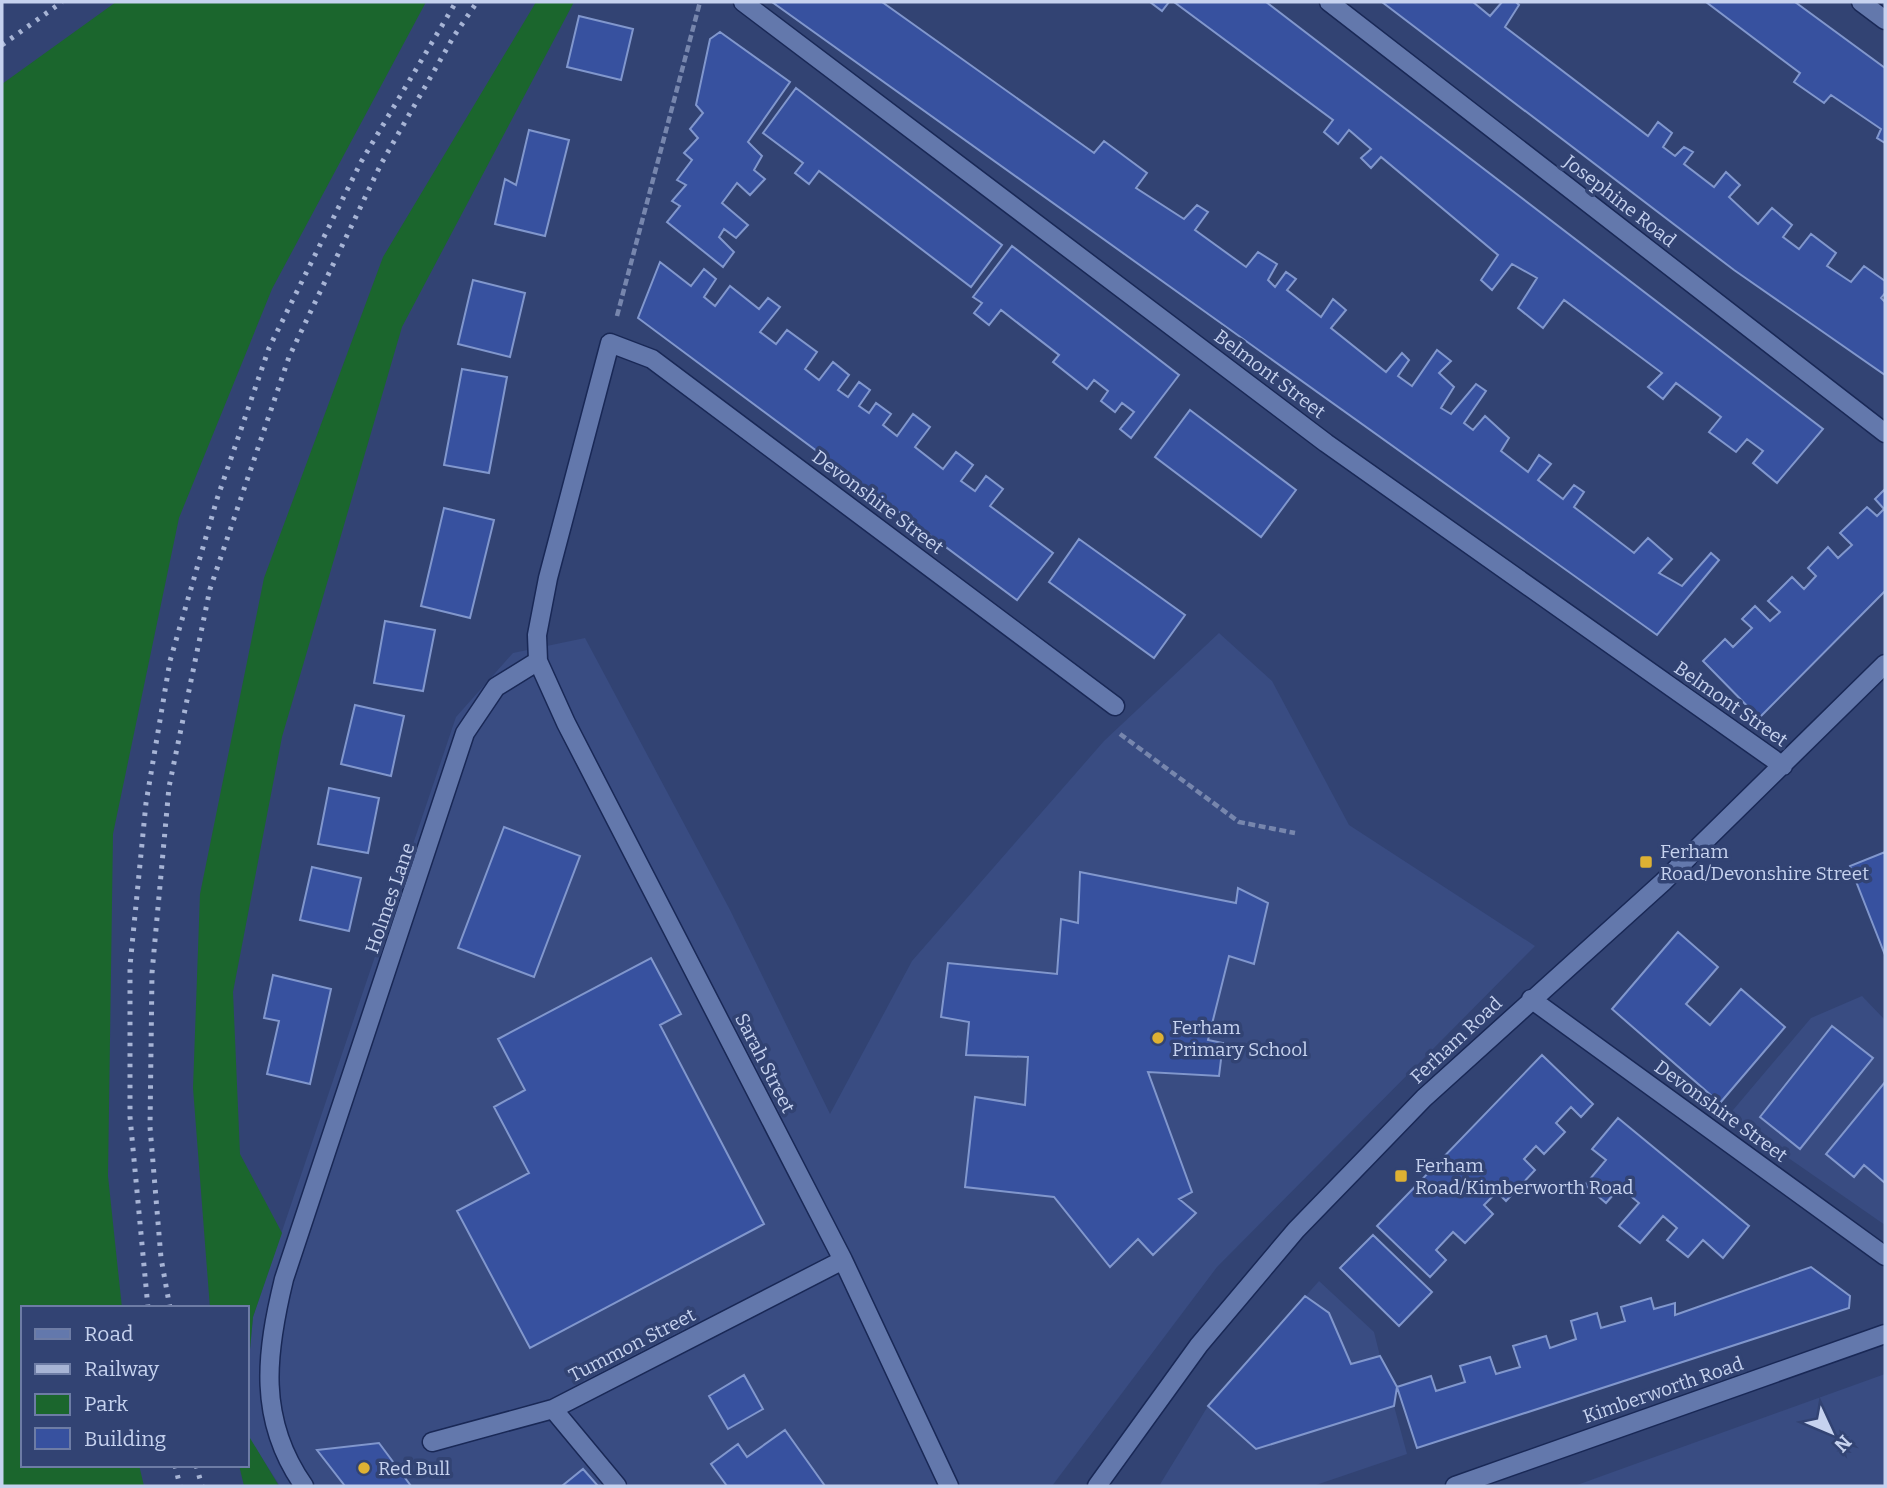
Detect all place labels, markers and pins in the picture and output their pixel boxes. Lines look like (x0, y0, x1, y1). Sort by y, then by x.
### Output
place label: Ferham Road/Devonshire Street (1660, 840, 1869, 885)
marker: Ferham Road/Devonshire Street (1638, 854, 1654, 870)
place label: Ferham Primary School (1172, 1016, 1308, 1061)
marker: Ferham Primary School (1150, 1030, 1166, 1046)
place label: Ferham Road/Kimberworth Road (1415, 1154, 1634, 1199)
marker: Ferham Road/Kimberworth Road (1393, 1168, 1409, 1184)
place label: Red Bull (378, 1457, 450, 1480)
marker: Red Bull (356, 1460, 372, 1476)

